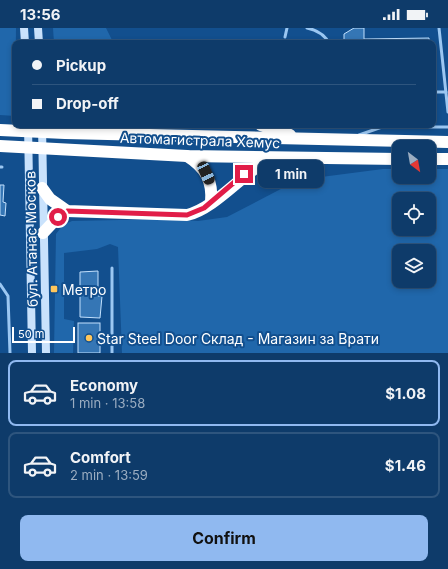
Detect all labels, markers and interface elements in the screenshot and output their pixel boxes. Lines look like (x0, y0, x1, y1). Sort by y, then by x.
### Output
text: 13:56 (20, 5, 61, 24)
text: Pickup (56, 56, 106, 75)
text: Drop-off (56, 94, 119, 113)
street label: Автомагистрала Хемус (120, 129, 280, 151)
north arrow (392, 140, 436, 184)
map controls (392, 140, 436, 288)
car (195, 160, 217, 186)
callout: 1 min (258, 160, 324, 188)
route end (235, 165, 253, 183)
text: 1 min (275, 166, 307, 182)
street label: бул. Атанас Москов (21, 171, 41, 307)
button: locate (392, 192, 436, 236)
route start (49, 208, 67, 226)
button: layers (392, 244, 436, 288)
place label: Метро (62, 281, 107, 298)
marker: Метро (49, 284, 59, 294)
scale bar (12, 325, 75, 344)
text: 50 m (18, 327, 44, 341)
place label: Star Steel Door Склад - Магазин за Врати (97, 330, 379, 347)
marker: Star Steel Door Склад - Магазин за Врати (84, 333, 94, 343)
icon: car (22, 375, 58, 411)
text: Economy (70, 376, 138, 395)
text: $1.08 (385, 384, 426, 403)
text: 1 min · 13:58 (70, 395, 145, 411)
icon: car (22, 447, 58, 483)
text: Comfort (70, 448, 131, 467)
text: $1.46 (385, 456, 426, 475)
text: 2 min · 13:59 (70, 467, 148, 483)
button: Confirm (20, 515, 428, 561)

